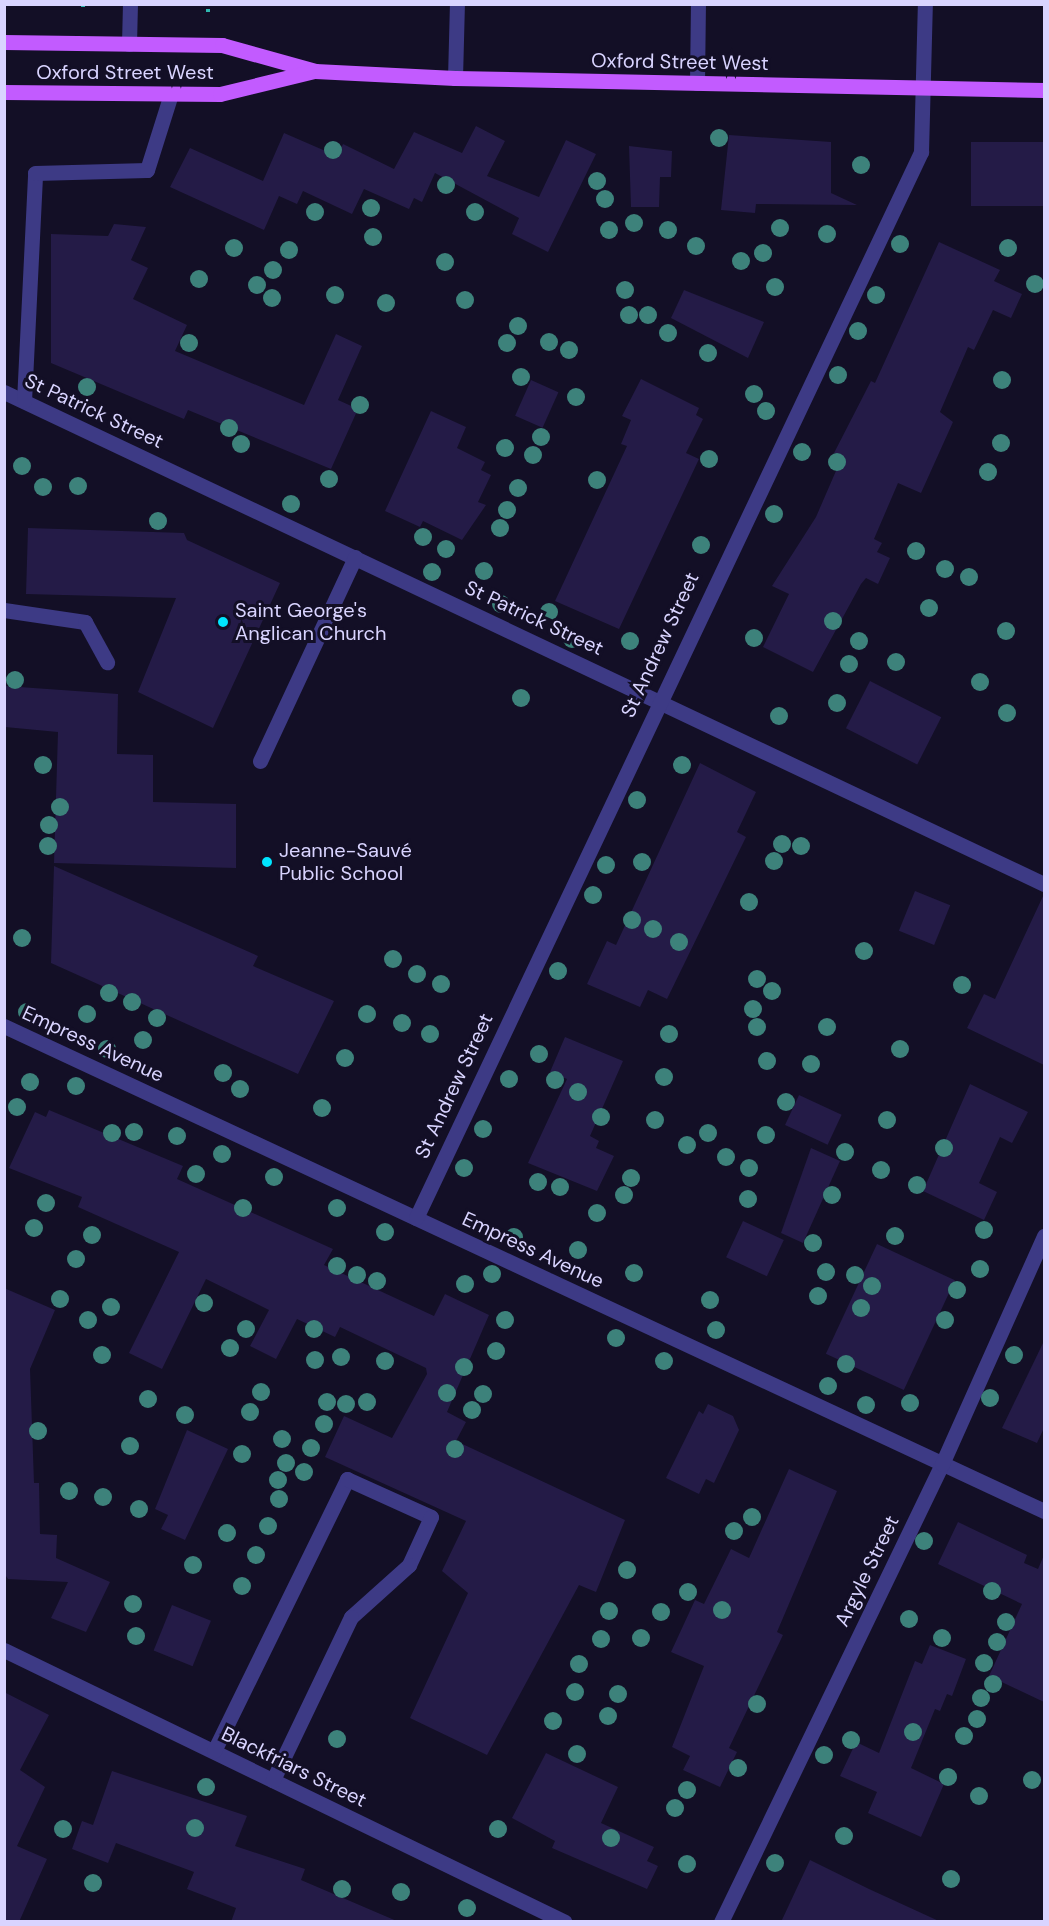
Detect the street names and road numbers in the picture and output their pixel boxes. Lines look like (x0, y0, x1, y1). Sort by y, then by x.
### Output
street label: Oxford Street West (591, 48, 769, 76)
street label: Oxford Street West (36, 60, 214, 84)
street label: St Patrick Street (21, 368, 167, 454)
street label: St Andrew Street (616, 569, 704, 721)
street label: St Patrick Street (461, 575, 607, 661)
street label: Empress Avenue (18, 1001, 168, 1087)
street label: St Andrew Street (410, 1010, 498, 1162)
street label: Empress Avenue (458, 1207, 608, 1293)
street label: Argyle Street (830, 1512, 904, 1630)
street label: Blackfriars Street (218, 1722, 370, 1812)

